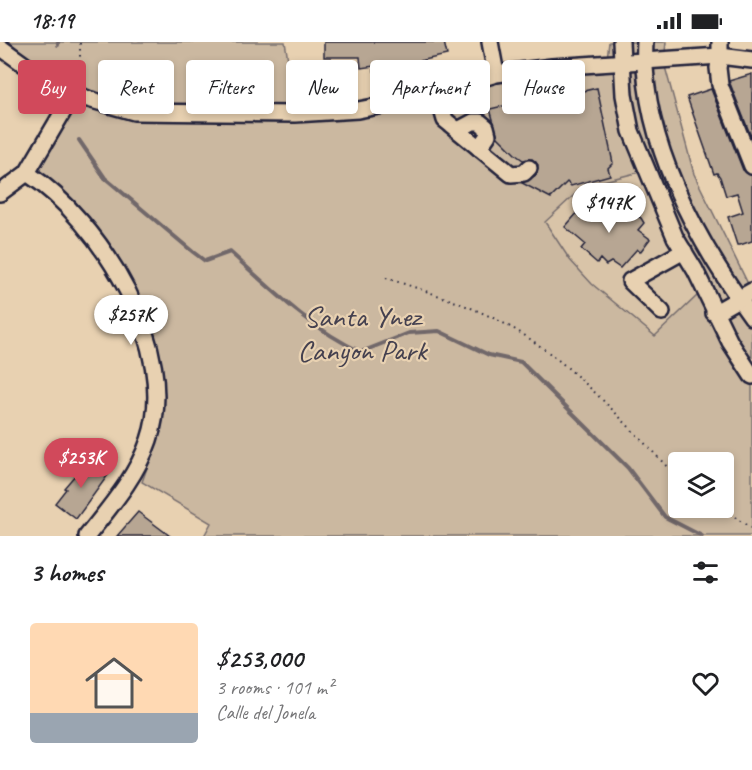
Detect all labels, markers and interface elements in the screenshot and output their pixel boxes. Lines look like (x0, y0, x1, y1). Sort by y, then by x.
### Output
text: 18:19 (30, 7, 74, 35)
chip: Buy (18, 60, 86, 114)
chip: Rent (98, 60, 174, 114)
chip: Filters (186, 60, 274, 114)
chip: New (286, 60, 358, 114)
chip: Apartment (370, 60, 490, 114)
chip: House (502, 60, 585, 114)
pin: $147K (567, 183, 651, 234)
text: $147K (586, 190, 632, 215)
pin: $257K (89, 295, 173, 346)
park label: Santa Ynez Canyon Park (297, 297, 429, 369)
text: $257K (108, 302, 154, 327)
pin: $253K (39, 438, 123, 489)
text: $253K (58, 445, 104, 470)
map controls (668, 452, 734, 518)
button: layers (668, 452, 734, 518)
text: 3 homes (30, 556, 103, 589)
icon: filters (689, 556, 722, 589)
text: $253,000 (216, 642, 303, 675)
icon: home (78, 647, 150, 719)
icon: heart (689, 667, 722, 700)
text: 3 rooms · 101 m² (216, 675, 333, 700)
text: Calle del Jonela (216, 700, 315, 725)

